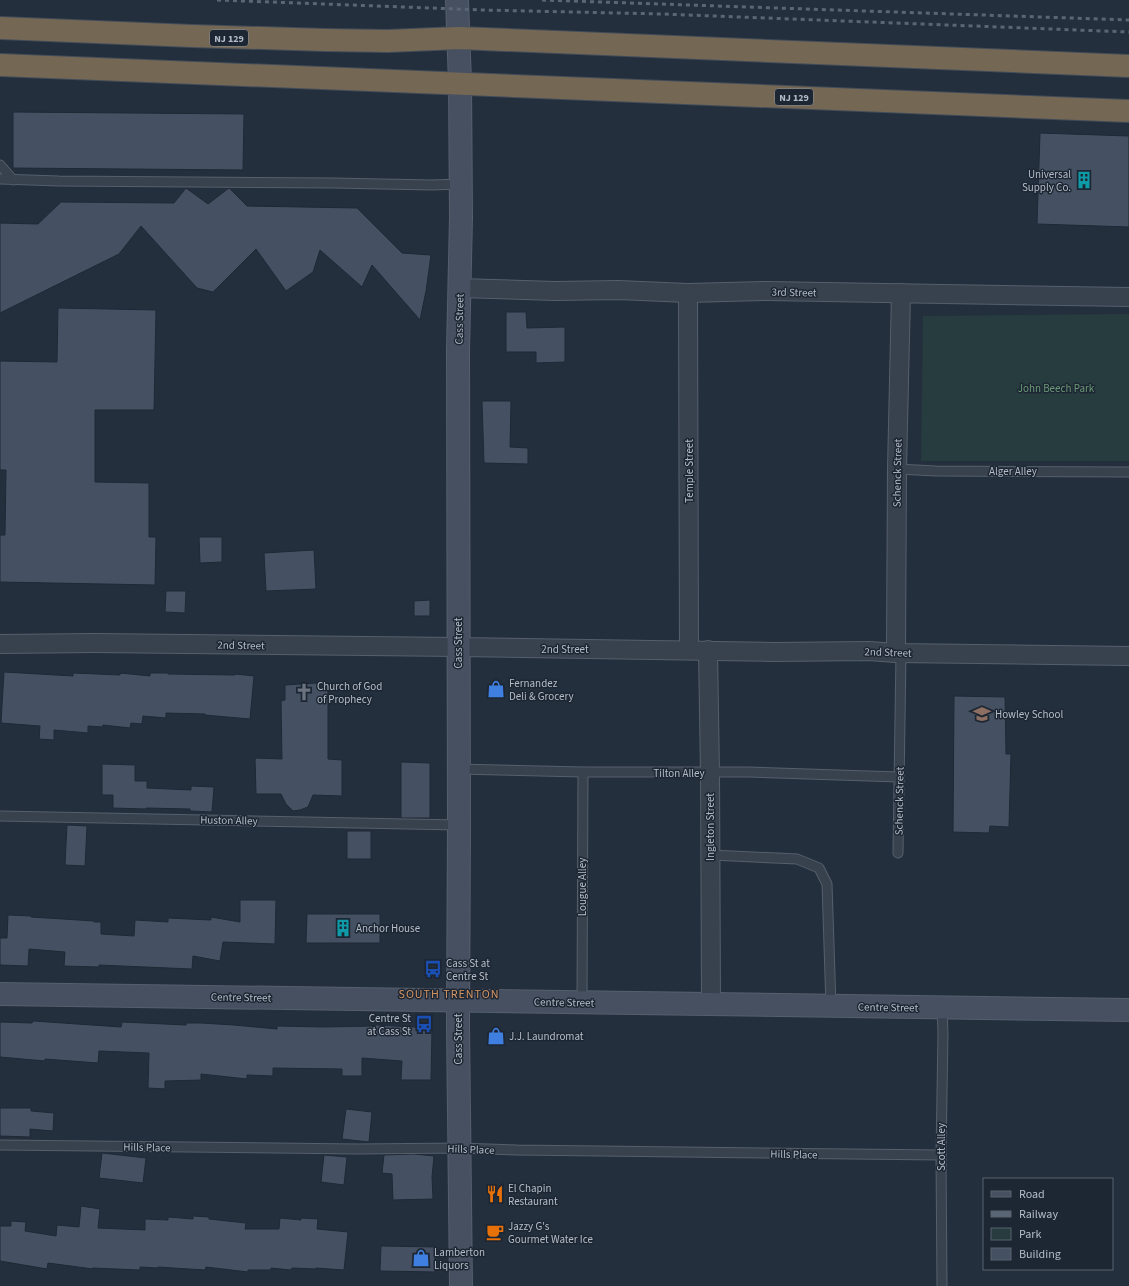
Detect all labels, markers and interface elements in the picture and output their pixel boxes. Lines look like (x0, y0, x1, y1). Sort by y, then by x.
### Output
road number: NJ 129 (210, 30, 248, 46)
road number: NJ 129 (775, 89, 813, 105)
place label: Universal Supply Co. (1022, 167, 1071, 195)
building icon: Universal Supply Co. (1074, 170, 1094, 190)
street label: 3rd Street (771, 285, 817, 300)
street label: Cass Street (452, 293, 467, 345)
park label: John Beech Park (1018, 381, 1095, 396)
street label: Schenck Street (889, 438, 906, 507)
street label: Temple Street (682, 439, 697, 503)
street label: Alger Alley (989, 464, 1037, 479)
street label: Cass Street (451, 617, 466, 668)
street label: 2nd Street (217, 638, 265, 653)
street label: 2nd Street (541, 642, 589, 657)
street label: 2nd Street (864, 644, 912, 661)
place label: Fernandez Deli & Grocery (509, 676, 574, 704)
place label: Church of God of Prophecy (317, 679, 382, 707)
shop icon: Fernandez Deli & Grocery (486, 679, 506, 699)
church icon: Church of God of Prophecy (294, 682, 314, 702)
school or university icon: Howley School (972, 704, 992, 724)
place label: Howley School (995, 707, 1063, 722)
street label: Tilton Alley (653, 766, 705, 781)
street label: Schenck Street (891, 766, 908, 835)
street label: Ingleton Street (703, 793, 718, 861)
street label: Huston Alley (200, 812, 258, 829)
street label: Lougue Alley (575, 858, 590, 916)
building icon: Anchor House (333, 918, 353, 938)
place label: Anchor House (356, 921, 421, 936)
place label: Cass St at Centre St (446, 956, 490, 984)
bus stop icon: Cass St at Centre St (423, 959, 443, 979)
district label: SOUTH TRENTON (398, 986, 500, 1003)
street label: Centre Street (211, 989, 272, 1006)
street label: Centre Street (534, 994, 595, 1011)
street label: Centre Street (858, 999, 919, 1016)
place label: Centre St at Cass St (367, 1011, 411, 1039)
street label: Cass Street (451, 1013, 466, 1064)
bus stop icon: Centre St at Cass St (414, 1014, 434, 1034)
shop icon: J.J. Laundromat (486, 1026, 506, 1046)
place label: J.J. Laundromat (509, 1029, 584, 1044)
street label: Scott Alley (934, 1123, 949, 1171)
street label: Hills Place (123, 1140, 171, 1155)
street label: Hills Place (447, 1141, 495, 1158)
street label: Hills Place (770, 1147, 818, 1162)
legend (983, 1178, 1113, 1270)
place label: El Chapin Restaurant (508, 1181, 558, 1209)
restaurant icon: El Chapin Restaurant (485, 1184, 505, 1204)
text: Road (1019, 1186, 1045, 1203)
text: Railway (1019, 1206, 1058, 1223)
place label: Jazzy G's Gourmet Water Ice (508, 1219, 594, 1247)
cafe icon: Jazzy G's Gourmet Water Ice (485, 1222, 505, 1242)
text: Park (1019, 1226, 1041, 1243)
place label: Lamberton Liquors (434, 1245, 485, 1273)
text: Building (1019, 1246, 1061, 1263)
shop icon: Lamberton Liquors (411, 1248, 431, 1268)

